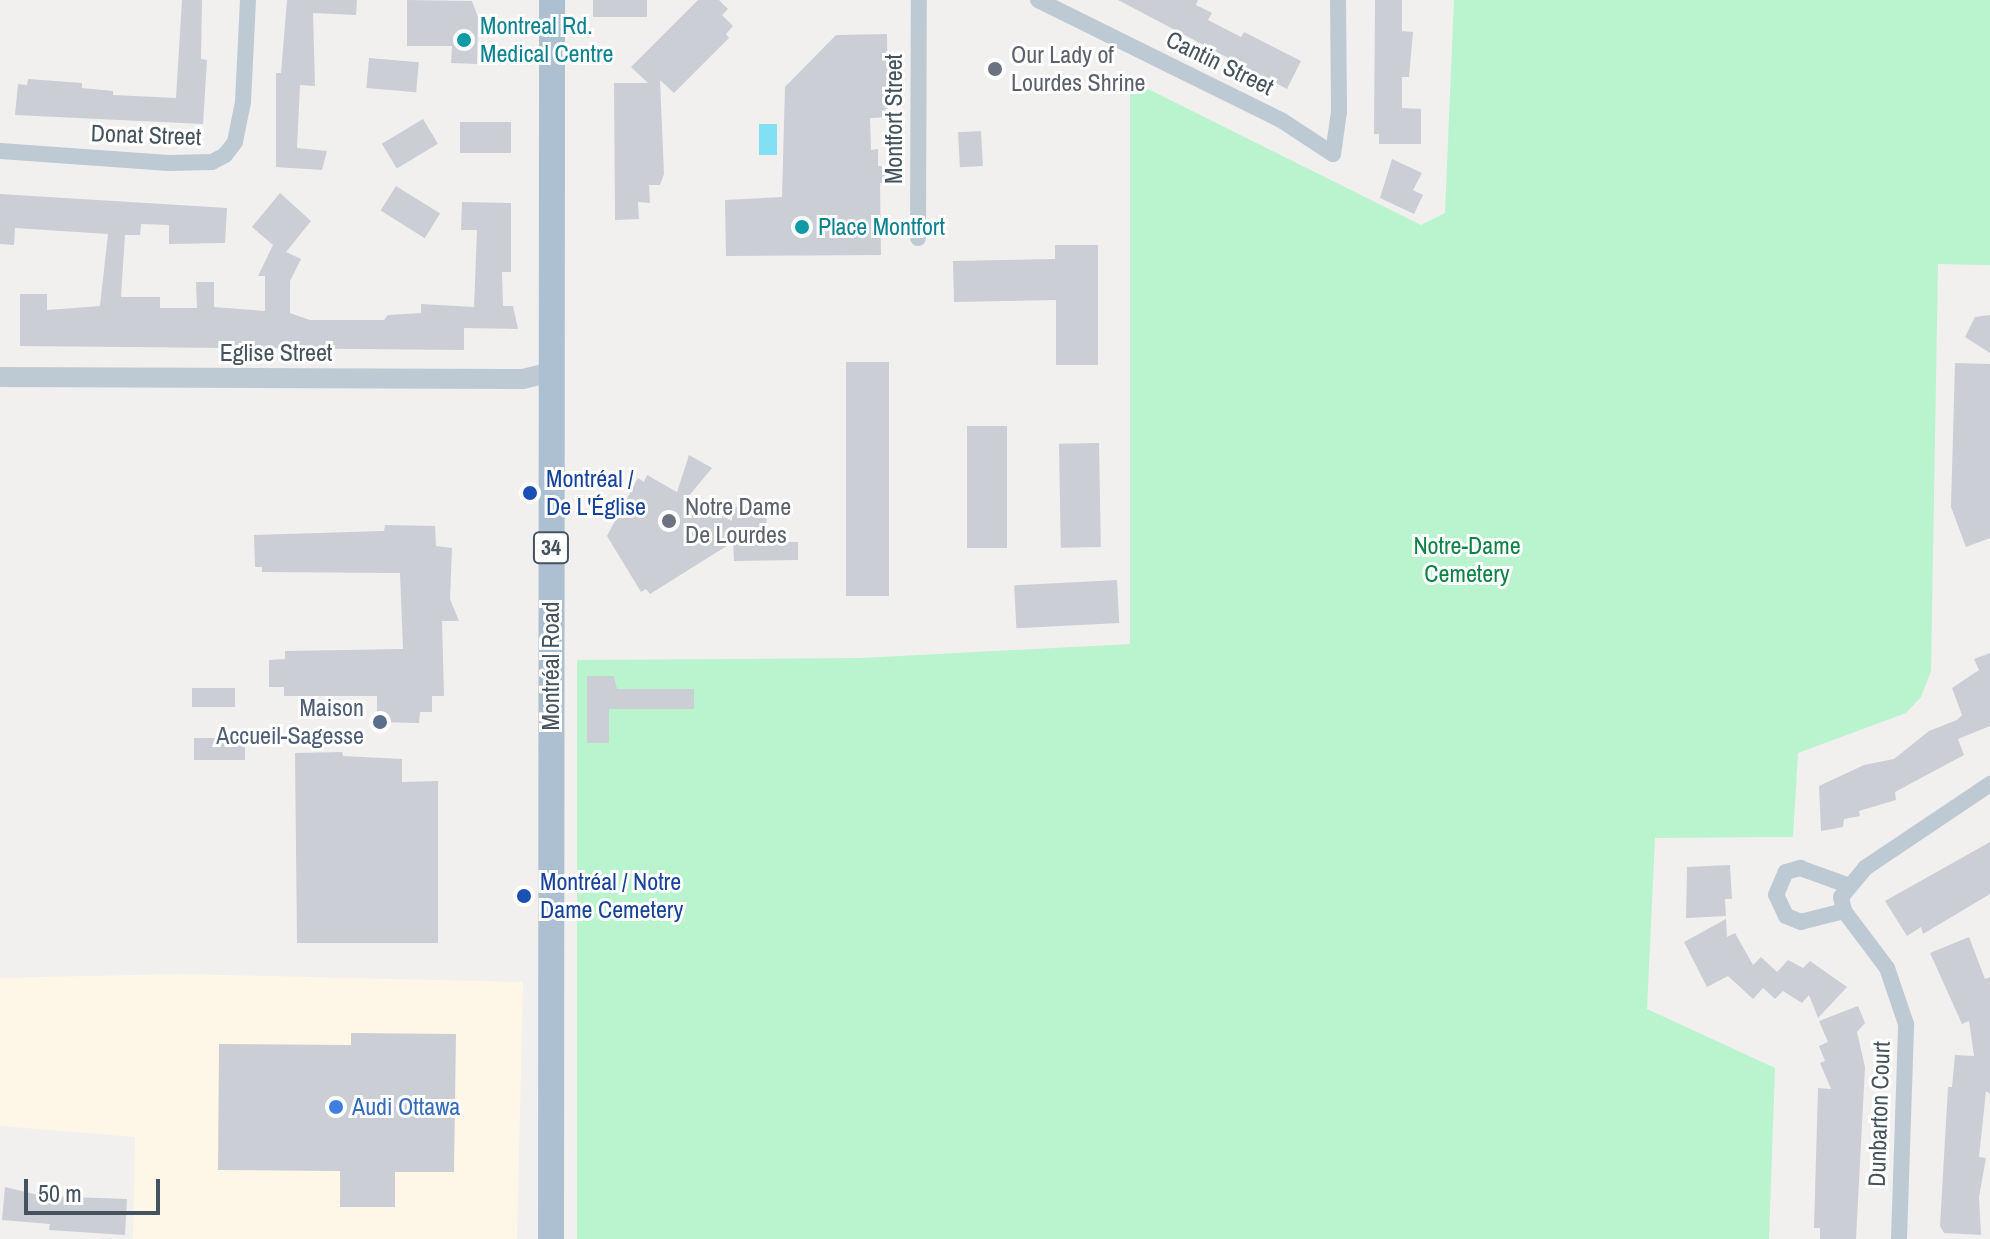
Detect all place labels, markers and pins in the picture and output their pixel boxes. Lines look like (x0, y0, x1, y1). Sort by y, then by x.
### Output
place label: Montreal Rd. Medical Centre (480, 12, 613, 68)
marker: Montreal Rd. Medical Centre (455, 31, 473, 49)
place label: Our Lady of Lourdes Shrine (1011, 41, 1146, 97)
marker: Our Lady of Lourdes Shrine (986, 60, 1004, 78)
place label: Place Montfort (818, 213, 945, 241)
marker: Place Montfort (793, 218, 811, 236)
place label: Montréal / De L'Église (546, 465, 646, 521)
marker: Montréal / De L'Église (521, 484, 539, 502)
place label: Notre Dame De Lourdes (685, 493, 791, 549)
marker: Notre Dame De Lourdes (660, 512, 678, 530)
place label: Maison Accueil-Sagesse (216, 694, 364, 750)
marker: Maison Accueil-Sagesse (371, 713, 389, 731)
place label: Montréal / Notre Dame Cemetery (540, 868, 683, 924)
marker: Montréal / Notre Dame Cemetery (515, 887, 533, 905)
place label: Audi Ottawa (352, 1093, 460, 1121)
marker: Audi Ottawa (327, 1098, 345, 1116)

